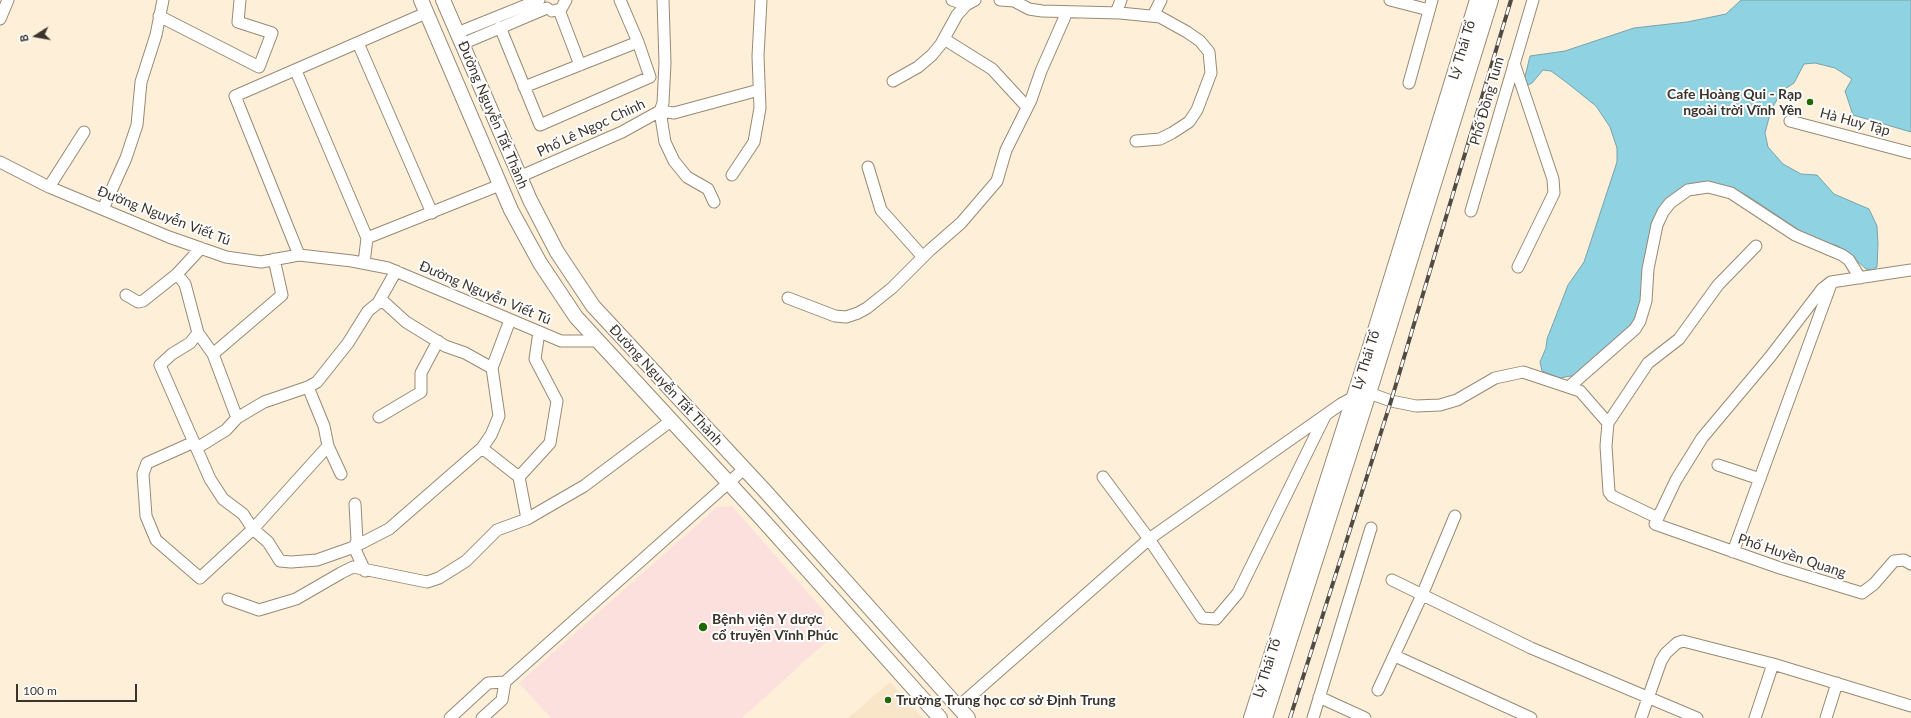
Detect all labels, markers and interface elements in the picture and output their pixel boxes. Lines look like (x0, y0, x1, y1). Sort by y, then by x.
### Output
north arrow (16, 16, 56, 56)
street label: Lý Thái Tổ (1445, 18, 1479, 82)
text: B (17, 34, 31, 43)
street label: Đường Nguyễn Tất Thành (454, 39, 532, 191)
street label: Phố Đồng Tum (1466, 55, 1508, 147)
place label: Cafe Hoàng Qui - Rạp ngoài trời Vĩnh Yên (1667, 86, 1802, 118)
street label: Phố Lê Ngọc Chinh (534, 96, 648, 160)
marker: Cafe Hoàng Qui - Rạp ngoài trời Vĩnh Yên (1805, 97, 1815, 107)
street label: Hà Huy Tập (1818, 105, 1892, 139)
street label: Đường Nguyễn Viết Tú (95, 183, 233, 249)
street label: Đường Nguyễn Viết Tú (417, 258, 553, 328)
street label: Đường Nguyễn Tất Thành (606, 321, 726, 449)
street label: Lý Thái Tổ (1349, 328, 1383, 392)
street label: Phố Huyền Quang (1736, 531, 1848, 581)
place label: Bệnh viện Y dược cổ truyền Vĩnh Phúc (712, 611, 838, 644)
marker: Bệnh viện Y dược cổ truyền Vĩnh Phúc (697, 621, 709, 633)
street label: Lý Thái Tổ (1250, 636, 1284, 700)
scale bar (18, 676, 139, 702)
text: 100 m (23, 683, 57, 698)
place label: Trường Trung học cơ sở Định Trung (896, 692, 1116, 708)
marker: Trường Trung học cơ sở Định Trung (883, 695, 893, 705)

